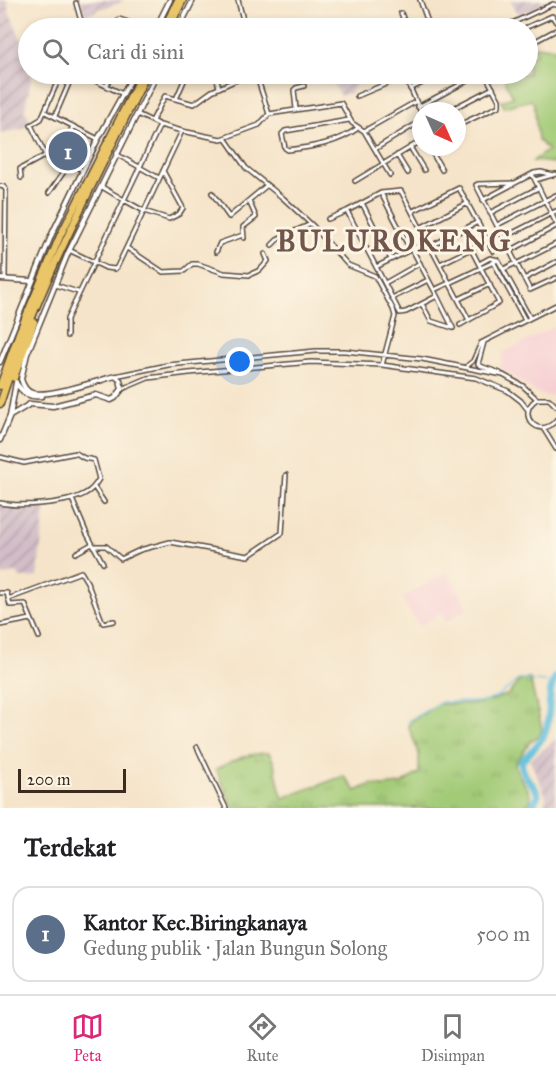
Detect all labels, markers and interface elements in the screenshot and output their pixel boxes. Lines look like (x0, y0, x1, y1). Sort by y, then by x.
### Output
search box (18, 18, 538, 84)
icon: search (39, 35, 72, 68)
text: Cari di sini (87, 38, 184, 65)
north arrow (412, 102, 466, 156)
pin: 1 (48, 128, 88, 174)
district label: BULUROKENG (276, 223, 512, 259)
your location (225, 347, 254, 376)
scale bar (18, 766, 126, 794)
text: 200 m (27, 770, 70, 789)
text: Terdekat (24, 831, 116, 863)
text: Kantor Kec.Biringkanaya (83, 909, 307, 936)
text: 1 (42, 922, 49, 946)
text: 500 m (476, 922, 530, 946)
text: Gedung publik · Jalan Bungun Solong (83, 936, 387, 960)
tab: Peta (71, 1010, 104, 1065)
tab: Rute (246, 1010, 279, 1065)
tab: Disimpan (421, 1010, 485, 1065)

